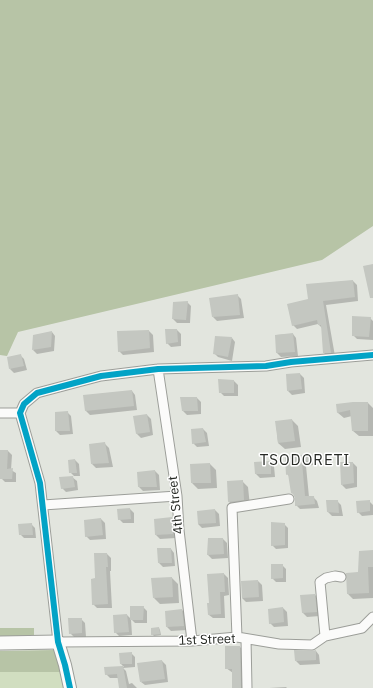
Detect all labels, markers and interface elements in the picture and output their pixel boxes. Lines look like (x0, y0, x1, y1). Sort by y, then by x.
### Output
district label: TSODORETI (260, 452, 350, 470)
street label: 4th Street (165, 475, 187, 535)
street label: 1st Street (178, 631, 236, 649)

